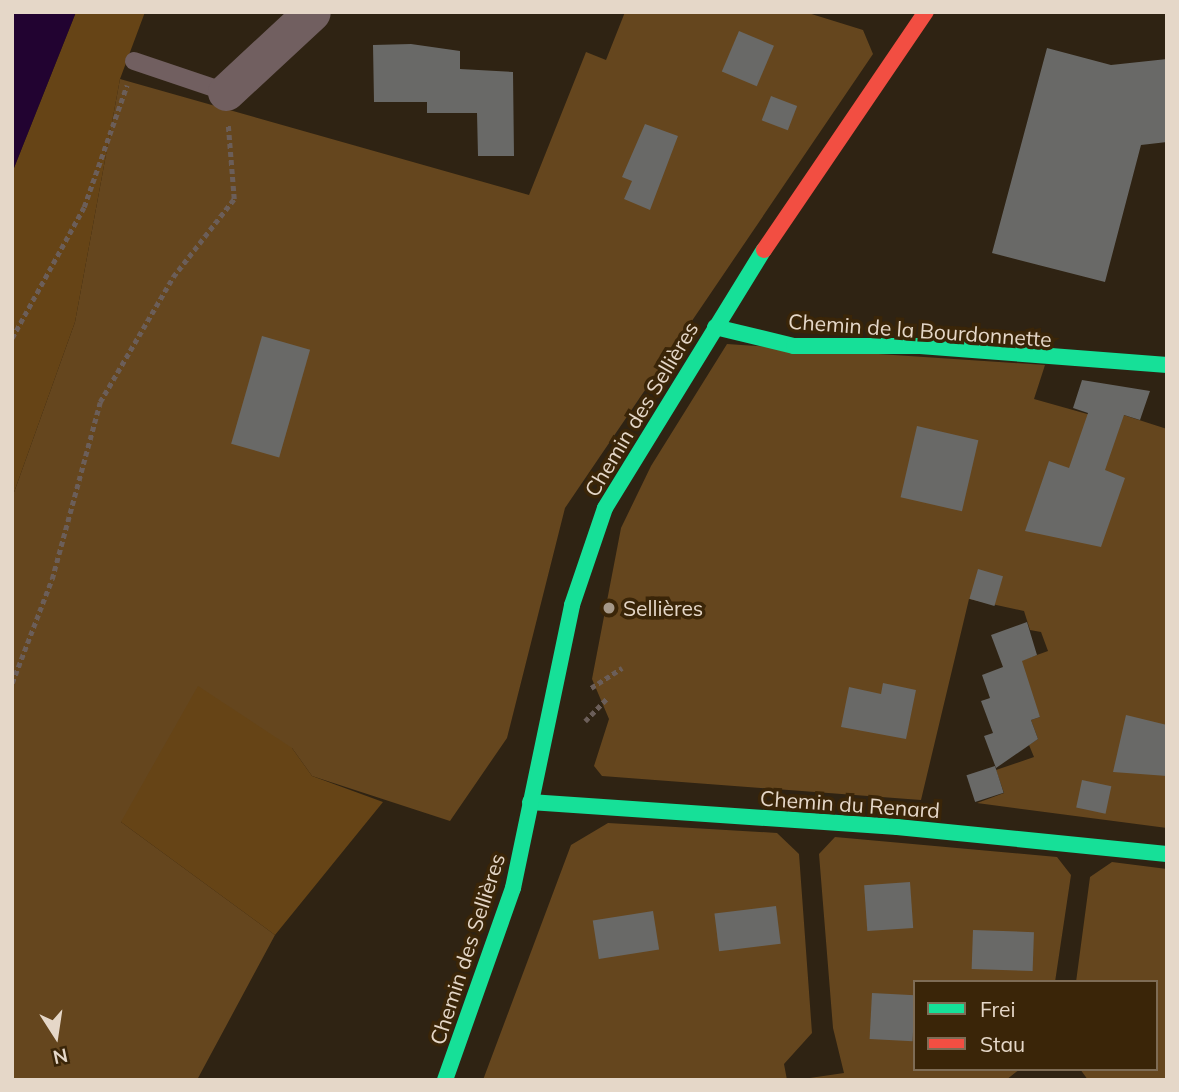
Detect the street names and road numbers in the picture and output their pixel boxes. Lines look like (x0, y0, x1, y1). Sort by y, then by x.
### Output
street label: Chemin de la Bourdonnette (787, 308, 1053, 352)
street label: Chemin des Sellières (579, 317, 703, 501)
street label: Chemin du Renard (759, 785, 941, 823)
street label: Chemin des Sellières (424, 850, 510, 1048)

